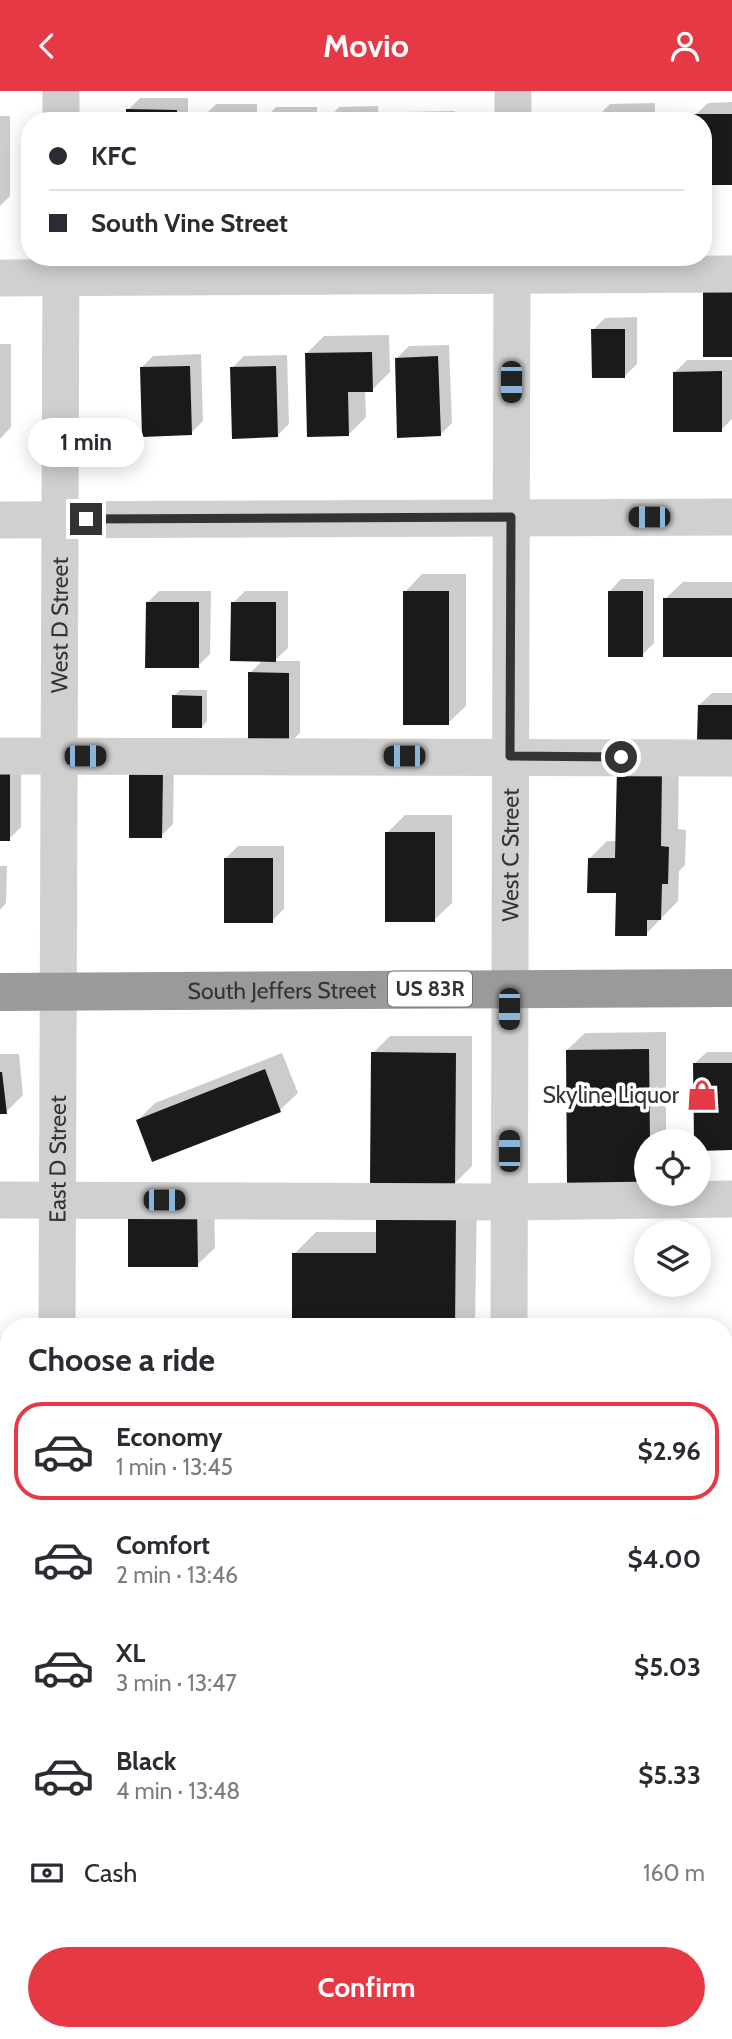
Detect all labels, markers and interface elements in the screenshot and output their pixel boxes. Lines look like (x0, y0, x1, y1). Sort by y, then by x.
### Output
text: Movio (323, 26, 409, 65)
icon: back (28, 27, 66, 65)
icon: person (666, 27, 704, 65)
text: KFC (91, 140, 137, 172)
text: South Vine Street (91, 207, 288, 239)
car (501, 361, 522, 403)
callout: 1 min (28, 417, 144, 467)
text: 1 min (60, 428, 112, 456)
route end (70, 503, 102, 535)
car (629, 507, 671, 528)
street label: West D Street (45, 557, 74, 693)
route start (605, 741, 637, 773)
car (65, 746, 107, 767)
car (384, 746, 426, 767)
street label: West C Street (496, 788, 525, 922)
road number: US 83R (388, 971, 472, 1007)
street label: South Jeffers Street (187, 976, 377, 1005)
car (499, 988, 520, 1030)
shop icon: Skyline Liquor (685, 1078, 719, 1112)
place label: Skyline Liquor (542, 1081, 680, 1109)
street label: East D Street (43, 1095, 72, 1223)
map controls (634, 1129, 711, 1297)
button: locate (634, 1129, 711, 1206)
car (499, 1130, 520, 1172)
car (144, 1190, 186, 1211)
button: layers (634, 1220, 711, 1297)
text: Choose a ride (28, 1340, 215, 1379)
icon: car (32, 1420, 95, 1483)
text: Economy (116, 1421, 222, 1453)
text: $2.96 (638, 1435, 701, 1467)
text: 1 min · 13:45 (116, 1453, 233, 1481)
icon: car (32, 1528, 95, 1591)
text: Comfort (116, 1529, 210, 1561)
text: $4.00 (628, 1543, 701, 1575)
text: 2 min · 13:46 (116, 1561, 238, 1589)
icon: car (32, 1636, 95, 1699)
text: XL (116, 1637, 145, 1669)
text: $5.03 (634, 1651, 701, 1683)
text: 3 min · 13:47 (116, 1669, 237, 1697)
icon: car (32, 1744, 95, 1807)
text: Black (116, 1745, 176, 1777)
text: $5.33 (638, 1759, 701, 1791)
text: 4 min · 13:48 (116, 1777, 240, 1805)
icon: cash (28, 1854, 66, 1892)
text: Cash (84, 1857, 137, 1889)
text: 160 m (643, 1859, 705, 1887)
button: Confirm (28, 1947, 705, 2027)

